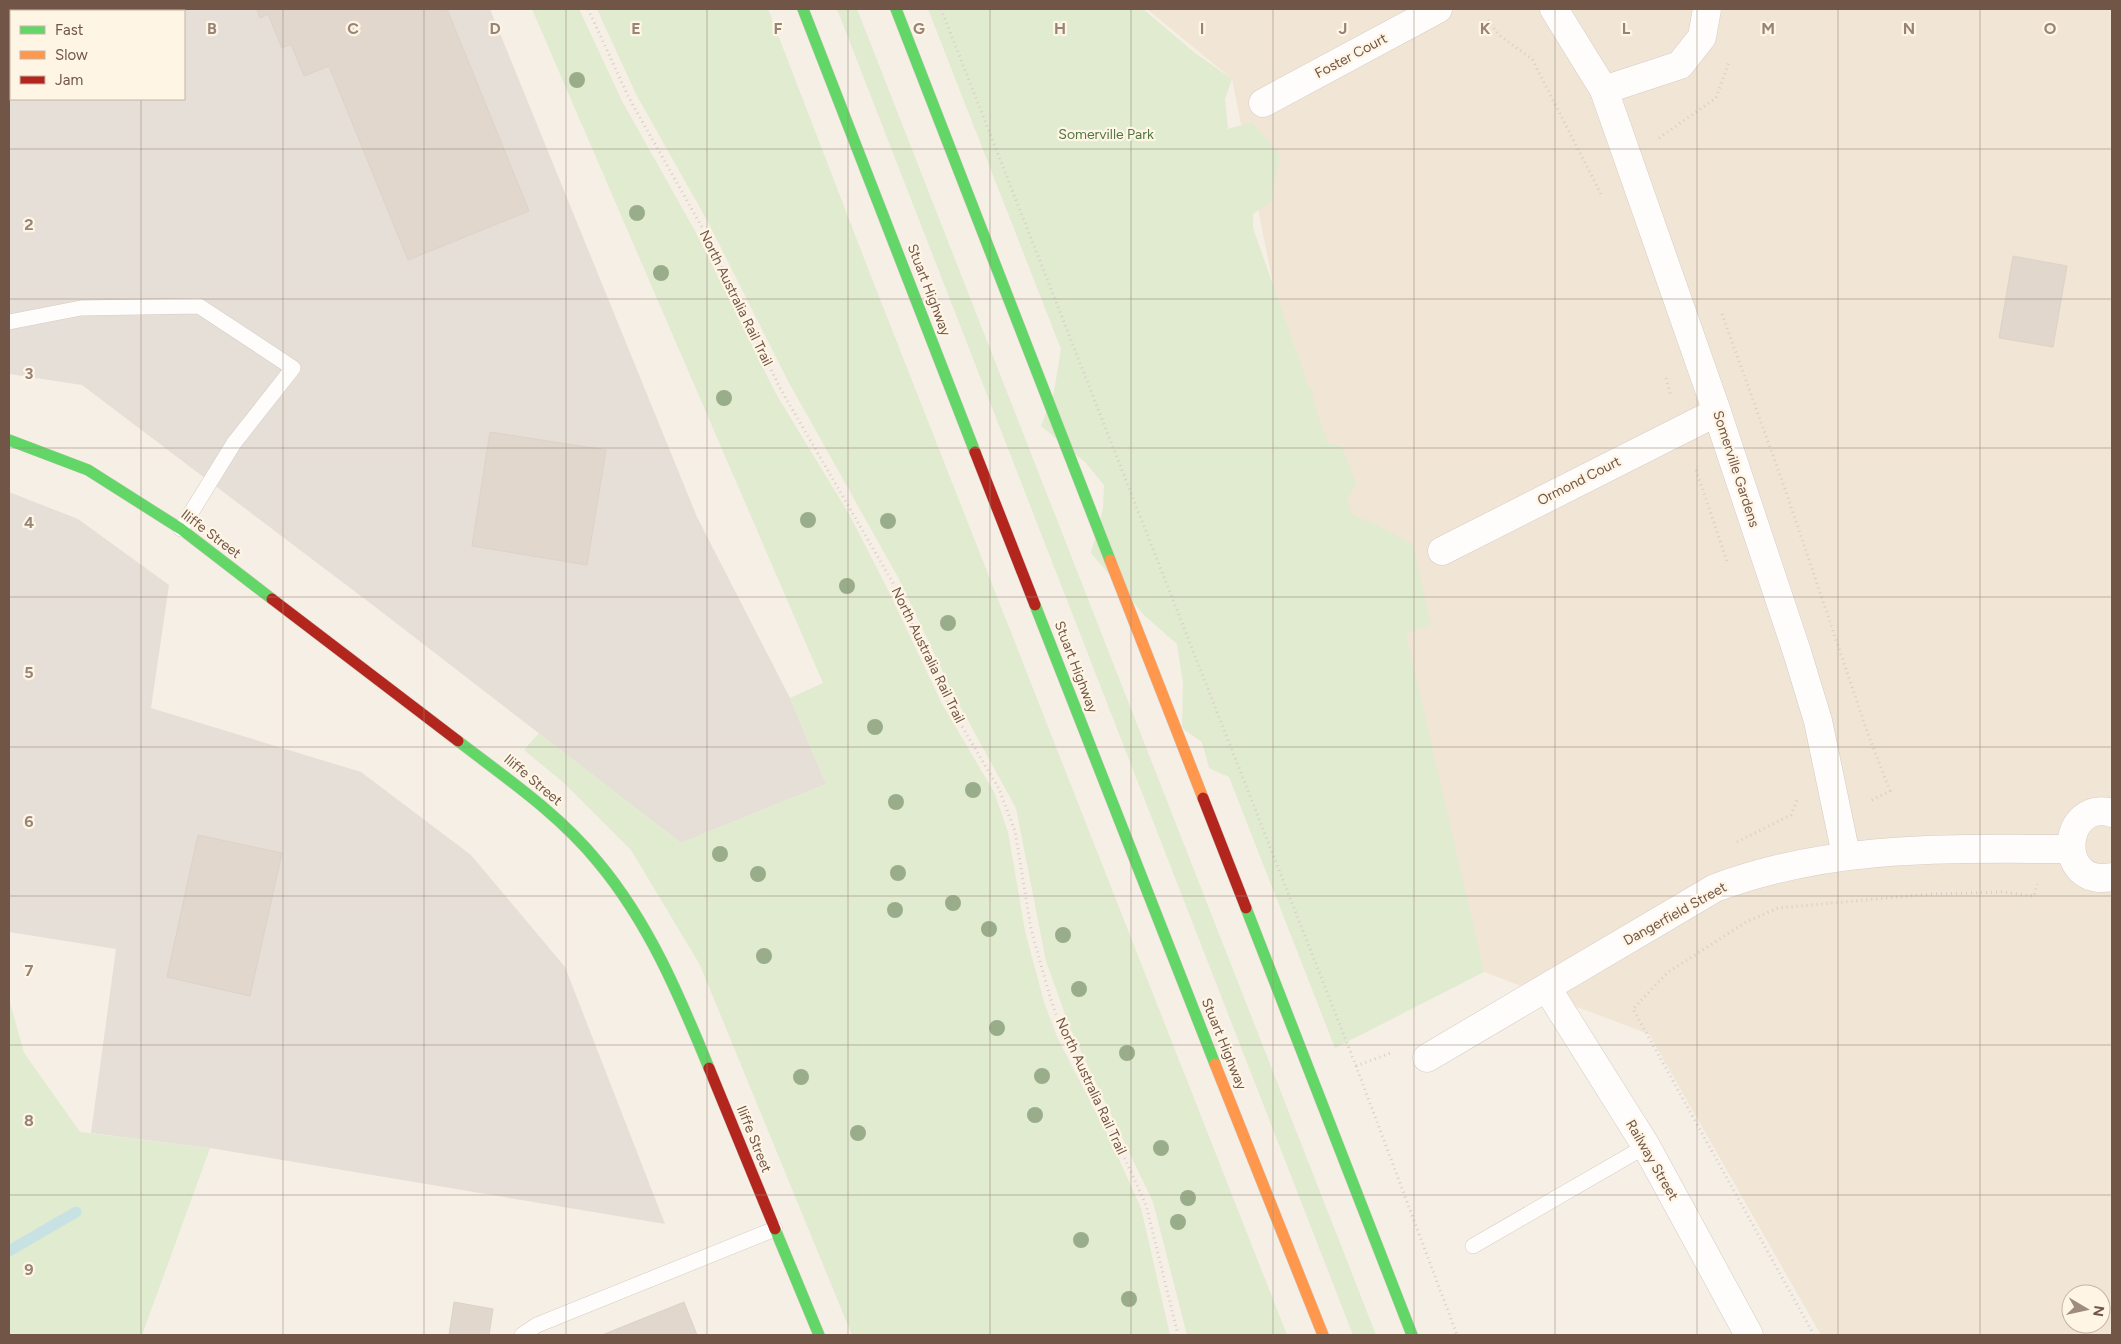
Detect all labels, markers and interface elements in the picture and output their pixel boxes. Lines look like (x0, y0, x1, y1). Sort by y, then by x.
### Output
legend (10, 10, 185, 100)
text: B (207, 19, 217, 38)
text: C (347, 19, 359, 38)
text: D (489, 19, 501, 38)
text: E (631, 19, 641, 38)
text: F (774, 19, 783, 38)
text: G (913, 19, 925, 38)
text: H (1054, 19, 1066, 38)
text: I (1200, 19, 1204, 38)
text: J (1339, 19, 1347, 38)
text: K (1480, 19, 1491, 38)
text: L (1622, 19, 1631, 38)
text: M (1761, 19, 1775, 38)
text: N (1903, 19, 1915, 38)
text: O (2044, 19, 2057, 38)
text: Fast (55, 21, 84, 39)
street label: Foster Court (1312, 30, 1390, 82)
text: Slow (55, 46, 88, 64)
text: Jam (55, 71, 83, 89)
park label: Somerville Park (1058, 126, 1154, 143)
text: 2 (24, 215, 34, 234)
street label: North Australia Rail Trail (696, 227, 776, 369)
street label: Stuart Highway (904, 242, 955, 339)
text: 3 (25, 364, 34, 383)
street label: Somerville Gardens (1709, 409, 1763, 529)
street label: Ormond Court (1535, 453, 1623, 509)
street label: Iliffe Street (178, 506, 244, 562)
text: 4 (24, 513, 34, 532)
street label: North Australia Rail Trail (888, 584, 968, 726)
street label: Stuart Highway (1051, 619, 1102, 716)
text: 5 (24, 663, 34, 682)
street label: Iliffe Street (500, 751, 566, 809)
text: 6 (24, 812, 34, 831)
street label: Dangerfield Street (1621, 879, 1729, 949)
text: 7 (25, 961, 34, 980)
street label: Stuart Highway (1198, 996, 1250, 1093)
street label: North Australia Rail Trail (1052, 1015, 1130, 1157)
street label: Iliffe Street (733, 1103, 775, 1175)
text: 8 (24, 1111, 34, 1130)
street label: Railway Street (1622, 1117, 1682, 1203)
text: 9 (24, 1260, 34, 1279)
north arrow (2061, 1284, 2111, 1334)
text: N (2089, 1304, 2108, 1318)

